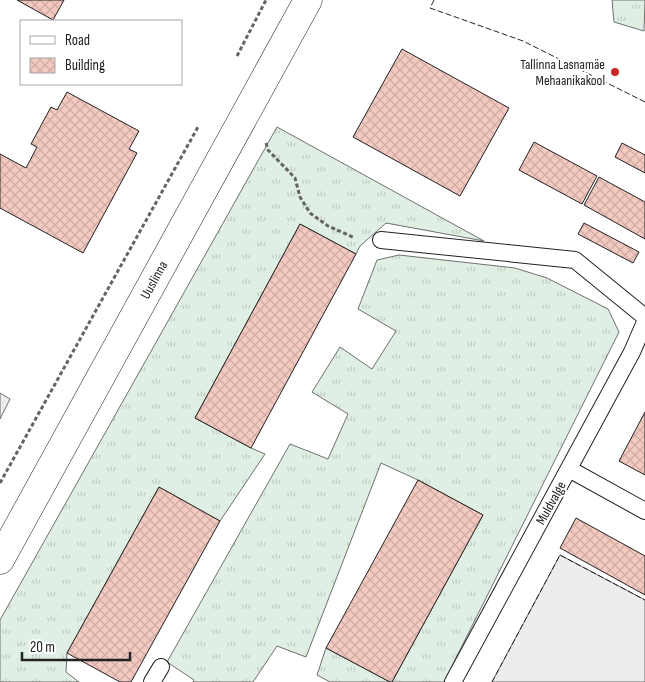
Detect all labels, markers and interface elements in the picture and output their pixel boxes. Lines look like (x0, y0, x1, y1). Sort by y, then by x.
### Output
legend (20, 20, 182, 85)
text: Road (65, 31, 90, 50)
text: Building (65, 56, 105, 75)
place label: Tallinna Lasnamäe Mehaanikakool (520, 56, 605, 89)
marker: Tallinna Lasnamäe Mehaanikakool (609, 66, 621, 78)
street label: Uuslinna (137, 258, 171, 302)
street label: Muldvalge (532, 478, 570, 528)
scale bar (22, 630, 130, 662)
text: 20 m (30, 638, 55, 657)

